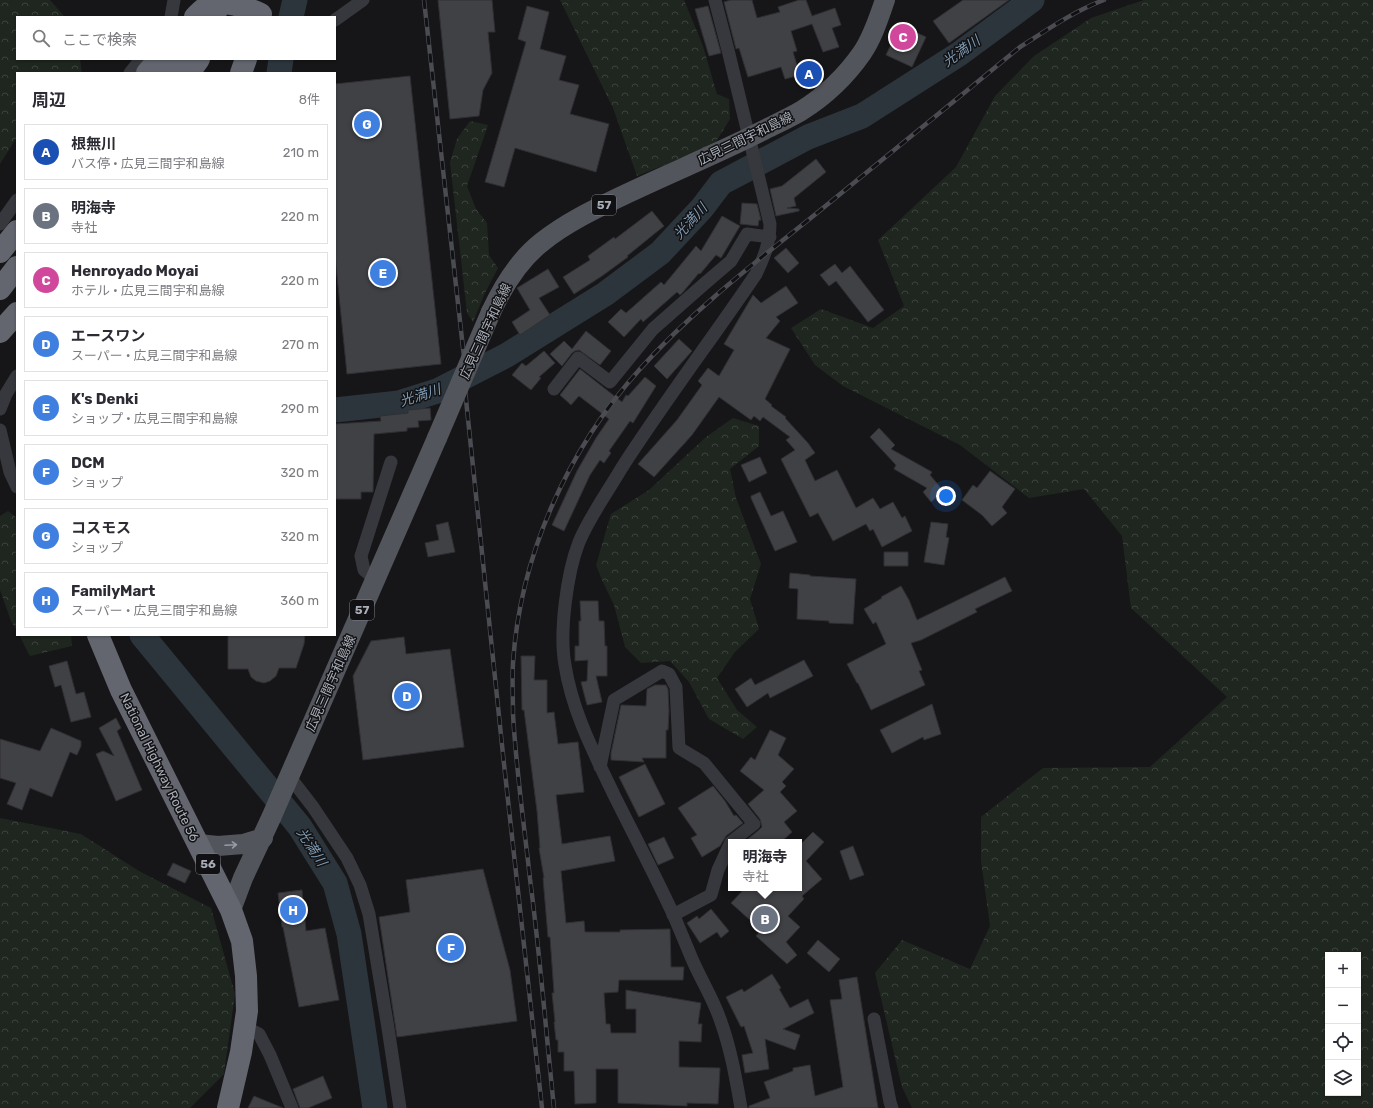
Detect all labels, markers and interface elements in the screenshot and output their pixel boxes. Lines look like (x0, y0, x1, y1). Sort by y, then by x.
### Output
search box (16, 16, 336, 60)
pin: C (890, 22, 916, 52)
icon: search (30, 27, 52, 49)
text: ここで検索 (62, 31, 137, 49)
water label: 光満川 (939, 31, 985, 70)
pin: A (796, 59, 822, 89)
text: 周辺 (32, 90, 66, 110)
text: 8件 (299, 92, 320, 107)
pin: G (354, 109, 380, 139)
street label: 広見三間宇和島線 (695, 109, 795, 168)
text: 根無川 (71, 135, 116, 153)
text: A (41, 145, 51, 160)
text: 210 m (283, 145, 319, 160)
text: バス停 · 広見三間宇和島線 (71, 156, 225, 171)
road number: 57 (592, 195, 616, 215)
text: 明海寺 (71, 199, 116, 217)
water label: 光満川 (670, 199, 712, 243)
text: B (41, 209, 51, 224)
text: 220 m (281, 209, 319, 224)
text: 寺社 (71, 220, 97, 235)
pin: E (370, 258, 396, 288)
text: Henroyado Moyai (71, 262, 199, 280)
text: C (41, 273, 51, 288)
text: 220 m (281, 273, 319, 288)
street label: 広見三間宇和島線 (457, 281, 514, 382)
text: ホテル · 広見三間宇和島線 (71, 283, 225, 298)
text: エースワン (71, 327, 145, 345)
text: D (41, 337, 51, 352)
text: 270 m (282, 337, 319, 352)
text: スーパー · 広見三間宇和島線 (71, 348, 238, 363)
water label: 光満川 (398, 380, 445, 410)
text: K's Denki (71, 390, 138, 408)
text: E (42, 401, 50, 416)
text: 290 m (281, 401, 319, 416)
text: ショップ · 広見三間宇和島線 (71, 411, 238, 426)
text: DCM (71, 454, 105, 472)
text: F (42, 465, 50, 480)
text: 320 m (281, 465, 319, 480)
text: ショップ (71, 475, 123, 490)
your location (936, 486, 956, 506)
text: コスモス (71, 519, 131, 537)
text: G (41, 529, 51, 544)
text: 320 m (281, 529, 319, 544)
text: ショップ (71, 540, 123, 555)
text: FamilyMart (71, 582, 155, 600)
text: H (41, 593, 51, 608)
text: 360 m (280, 593, 319, 608)
road number: 57 (350, 600, 374, 620)
text: スーパー · 広見三間宇和島線 (71, 603, 238, 618)
street label: 広見三間宇和島線 (302, 633, 358, 734)
pin: D (394, 681, 420, 711)
street label: National Highway Route 56 (116, 691, 202, 845)
water label: 光満川 (293, 825, 331, 871)
popup (728, 839, 802, 891)
one-way arrow (224, 842, 237, 849)
text: 明海寺 (742, 848, 788, 866)
road number: 56 (196, 854, 220, 874)
text: 寺社 (742, 869, 769, 884)
pin: H (280, 895, 306, 925)
pin: B (752, 904, 778, 934)
pin: F (438, 933, 464, 963)
map controls (1325, 952, 1361, 1096)
button: + (1325, 952, 1361, 988)
button: − (1325, 988, 1361, 1024)
button: locate (1325, 1024, 1361, 1060)
button: layers (1325, 1060, 1361, 1096)

